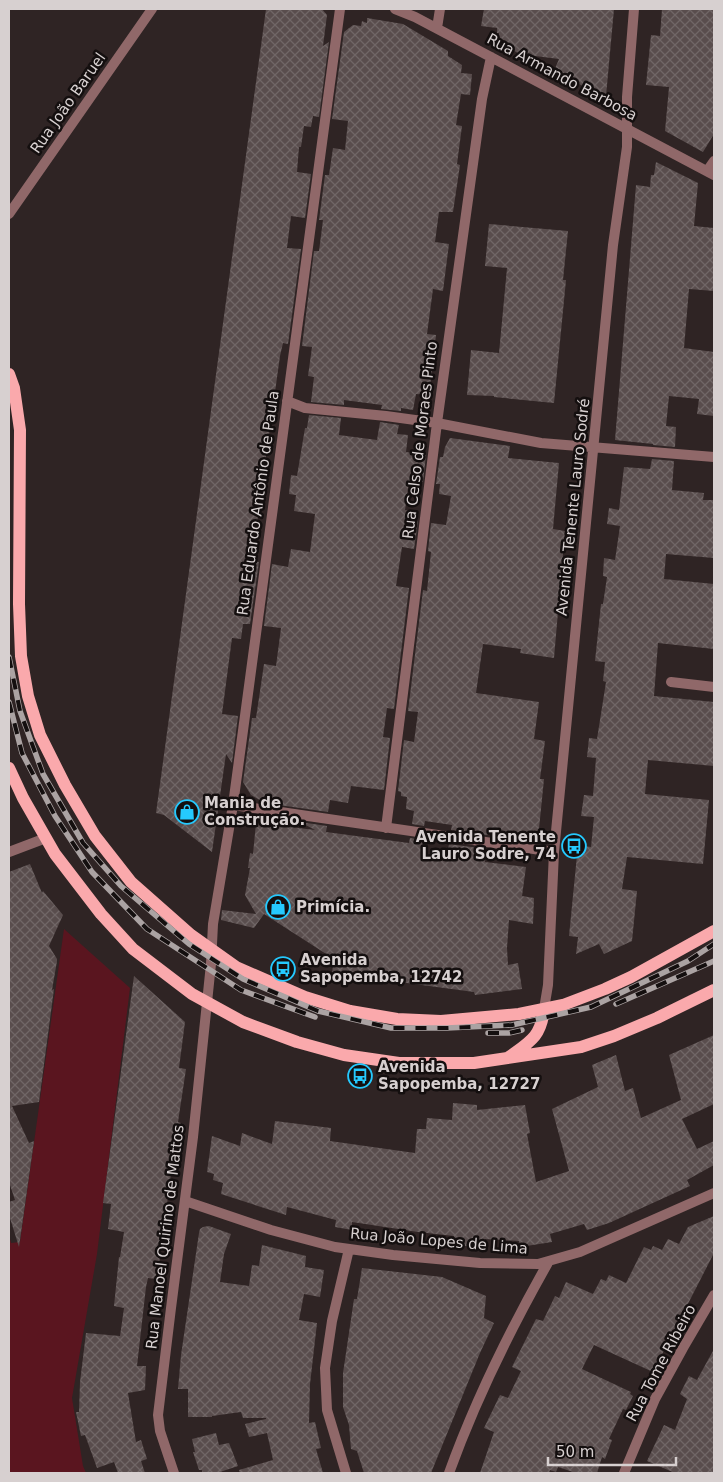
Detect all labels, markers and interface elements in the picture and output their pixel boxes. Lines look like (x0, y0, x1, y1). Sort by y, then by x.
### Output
street label: Rua Armando Barbosa (484, 30, 640, 124)
street label: Rua João Baruel (27, 49, 109, 157)
street label: Rua Celso de Moraes Pinto (399, 340, 441, 540)
street label: Rua Eduardo Antônio de Paula (233, 390, 283, 616)
street label: Avenida Tenente Lauro Sodré (553, 397, 593, 617)
place label: Mania de Construção. (204, 794, 305, 829)
shop icon: Mania de Construção. (174, 799, 200, 825)
place label: Avenida Tenente Lauro Sodre, 74 (416, 828, 556, 863)
bus stop icon: Avenida Tenente Lauro Sodre, 74 (561, 833, 587, 859)
shop icon: Primícia. (265, 894, 291, 920)
place label: Primícia. (296, 898, 370, 916)
place label: Avenida Sapopemba, 12742 (300, 951, 462, 986)
bus stop icon: Avenida Sapopemba, 12742 (270, 956, 296, 982)
place label: Avenida Sapopemba, 12727 (378, 1058, 540, 1093)
bus stop icon: Avenida Sapopemba, 12727 (347, 1063, 373, 1089)
street label: Rua Manoel Quirino de Mattos (142, 1124, 188, 1350)
street label: Rua João Lopes de Lima (349, 1224, 529, 1258)
street label: Rua Tome Ribeiro (623, 1301, 699, 1425)
scale bar (548, 1434, 676, 1466)
text: 50 m (556, 1443, 594, 1461)

